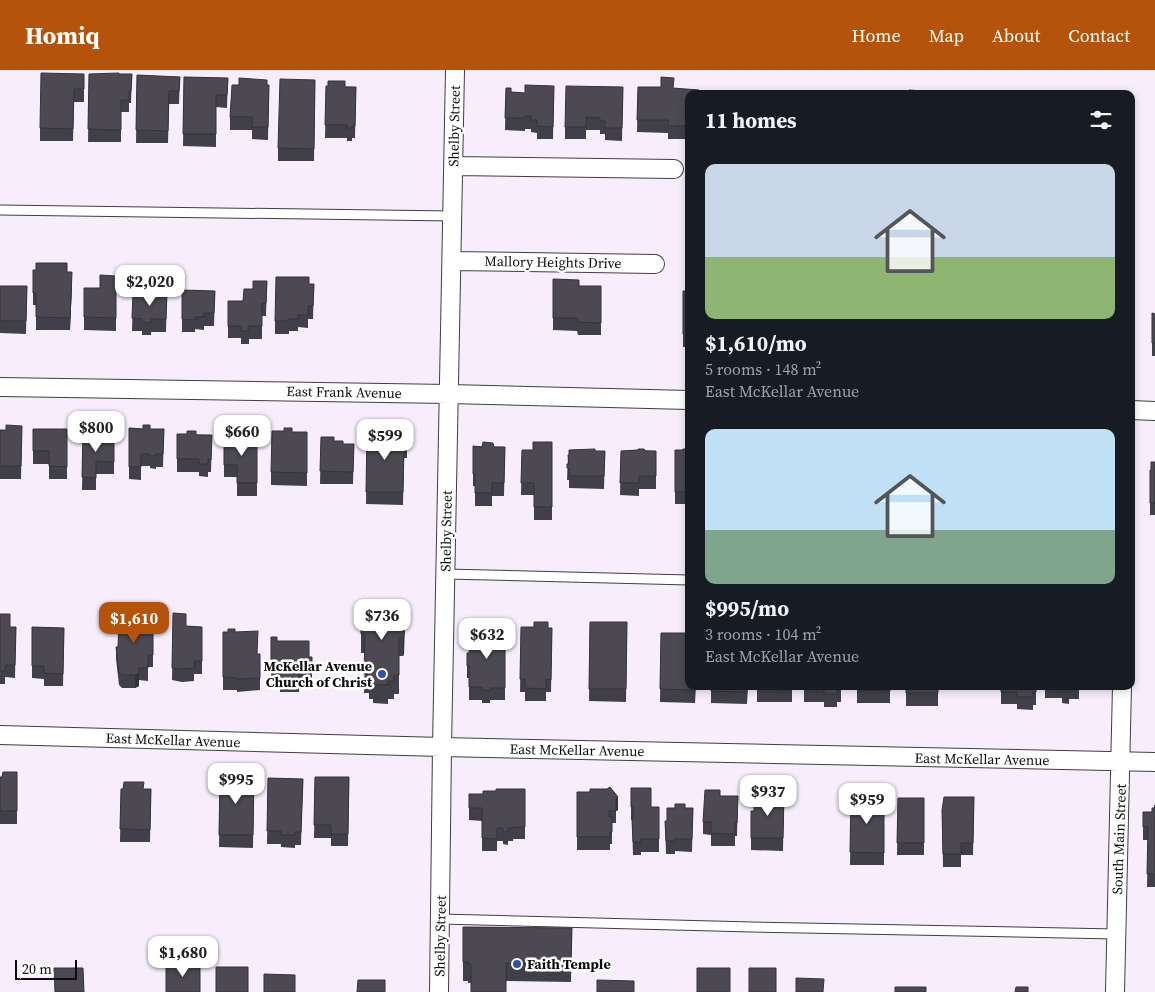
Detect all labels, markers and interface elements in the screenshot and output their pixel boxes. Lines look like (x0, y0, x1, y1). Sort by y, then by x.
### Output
text: Homiq (25, 19, 100, 52)
text: Home (852, 23, 901, 48)
text: Map (929, 23, 964, 48)
text: About (992, 23, 1040, 48)
text: Contact (1068, 23, 1130, 48)
street label: Shelby Street (443, 85, 465, 167)
text: 11 homes (705, 106, 797, 135)
icon: filters (1087, 106, 1115, 134)
icon: home (865, 196, 955, 286)
street label: Mallory Heights Drive (484, 251, 622, 273)
pin: $2,020 (109, 264, 191, 307)
text: $2,020 (126, 270, 174, 292)
text: $1,610/mo (705, 329, 807, 358)
text: 5 rooms · 148 m² (705, 358, 821, 380)
text: East McKellar Avenue (705, 380, 859, 402)
street label: East Frank Avenue (286, 381, 402, 403)
pin: $800 (66, 410, 126, 453)
pin: $660 (212, 414, 272, 457)
text: $800 (79, 416, 113, 438)
pin: $599 (355, 418, 415, 461)
text: $660 (225, 420, 259, 442)
text: $599 (368, 424, 402, 446)
icon: home (865, 461, 955, 551)
street label: Shelby Street (435, 490, 457, 572)
text: $995/mo (705, 594, 789, 623)
pin: $736 (352, 598, 412, 641)
pin: $1,610 (93, 602, 175, 644)
text: $736 (365, 604, 399, 626)
text: $1,610 (110, 607, 158, 629)
pin: $632 (457, 618, 517, 660)
text: $632 (470, 623, 504, 645)
text: 3 rooms · 104 m² (705, 623, 821, 645)
text: East McKellar Avenue (705, 645, 859, 667)
place label: McKellar Avenue Church of Christ (264, 656, 373, 692)
marker: McKellar Avenue Church of Christ (376, 668, 388, 680)
street label: East McKellar Avenue (105, 728, 241, 752)
street label: East McKellar Avenue (509, 739, 645, 761)
street label: East McKellar Avenue (914, 748, 1050, 770)
pin: $995 (206, 762, 266, 805)
text: $995 (219, 768, 253, 790)
pin: $937 (738, 774, 798, 817)
text: $937 (751, 780, 785, 802)
pin: $959 (837, 782, 897, 825)
street label: South Main Street (1107, 783, 1131, 895)
text: $959 (850, 788, 884, 810)
street label: Shelby Street (429, 895, 451, 977)
pin: $1,680 (142, 936, 224, 978)
text: $1,680 (159, 941, 207, 963)
place label: Faith Temple (527, 954, 611, 974)
scale bar (15, 957, 78, 980)
marker: Faith Temple (511, 958, 523, 970)
text: 20 m (22, 959, 52, 979)

